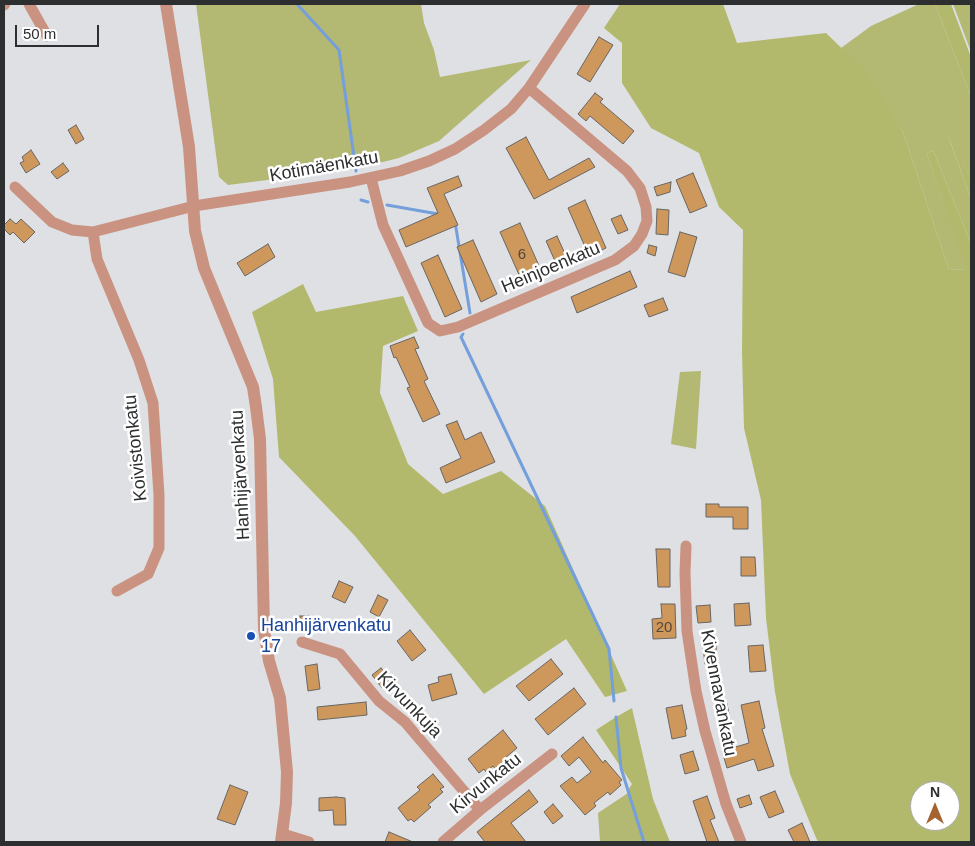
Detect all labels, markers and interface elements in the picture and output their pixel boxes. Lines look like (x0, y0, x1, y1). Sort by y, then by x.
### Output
scale bar (18, 15, 101, 47)
text: 50 m (23, 25, 56, 42)
street label: Kotimäenkatu (268, 147, 380, 187)
street label: Heinjoenkatu (498, 238, 604, 298)
house number: 6 (518, 246, 526, 264)
street label: Koivistonkatu (120, 394, 152, 502)
street label: Hanhijärvenkatu (227, 409, 255, 541)
place label: Hanhijärvenkatu 17 (261, 615, 391, 658)
house number: 20 (656, 619, 672, 637)
street label: Kivennavankatu (695, 628, 741, 758)
marker: Hanhijärvenkatu 17 (245, 630, 257, 642)
street label: Kirvunkuja (372, 667, 446, 743)
street label: Kirvunkatu (446, 749, 526, 819)
north arrow (910, 781, 960, 831)
text: N (930, 784, 940, 800)

